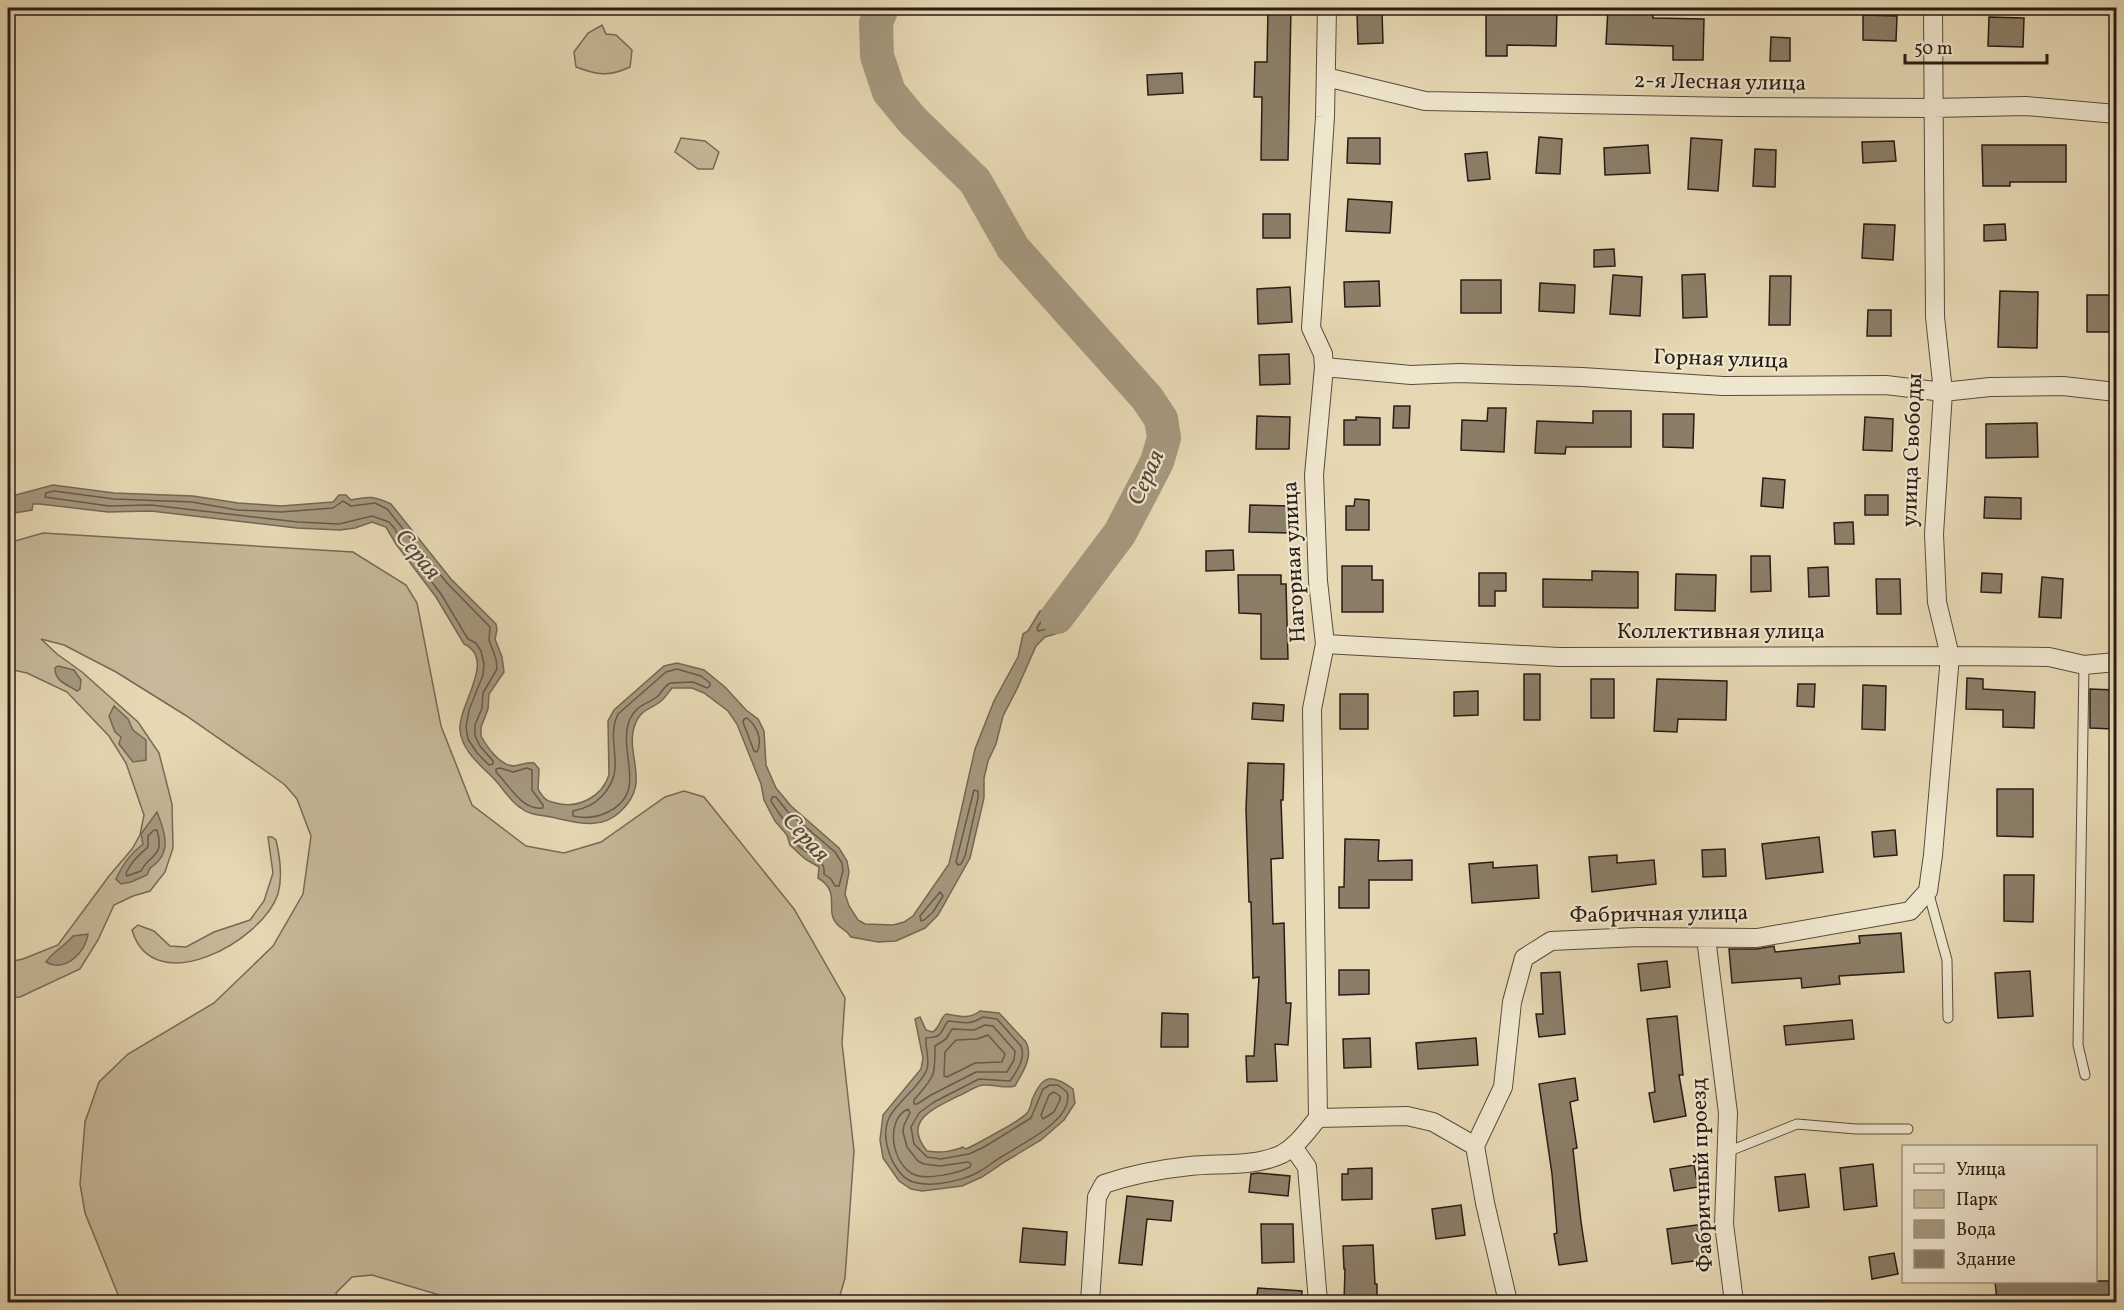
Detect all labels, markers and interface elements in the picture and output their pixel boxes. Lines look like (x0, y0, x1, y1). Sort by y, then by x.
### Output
scale bar (1905, 27, 2048, 65)
text: 50 m (1914, 37, 1953, 62)
street label: 2-я Лесная улица (1633, 66, 1807, 100)
street label: Горная улица (1653, 342, 1789, 378)
street label: улица Свободы (1895, 372, 1931, 528)
water label: Серая (1120, 445, 1174, 511)
street label: Нагорная улица (1275, 480, 1315, 644)
water label: Серая (386, 522, 448, 588)
street label: Коллективная улица (1617, 617, 1825, 648)
water label: Серая (773, 805, 837, 871)
street label: Фабричная улица (1569, 898, 1749, 932)
street label: Фабричный проезд (1684, 1077, 1722, 1273)
legend (1902, 1145, 2097, 1283)
text: Улица (1956, 1158, 2006, 1183)
text: Парк (1956, 1188, 1998, 1213)
text: Вода (1956, 1218, 1996, 1243)
text: Здание (1956, 1248, 2016, 1273)

